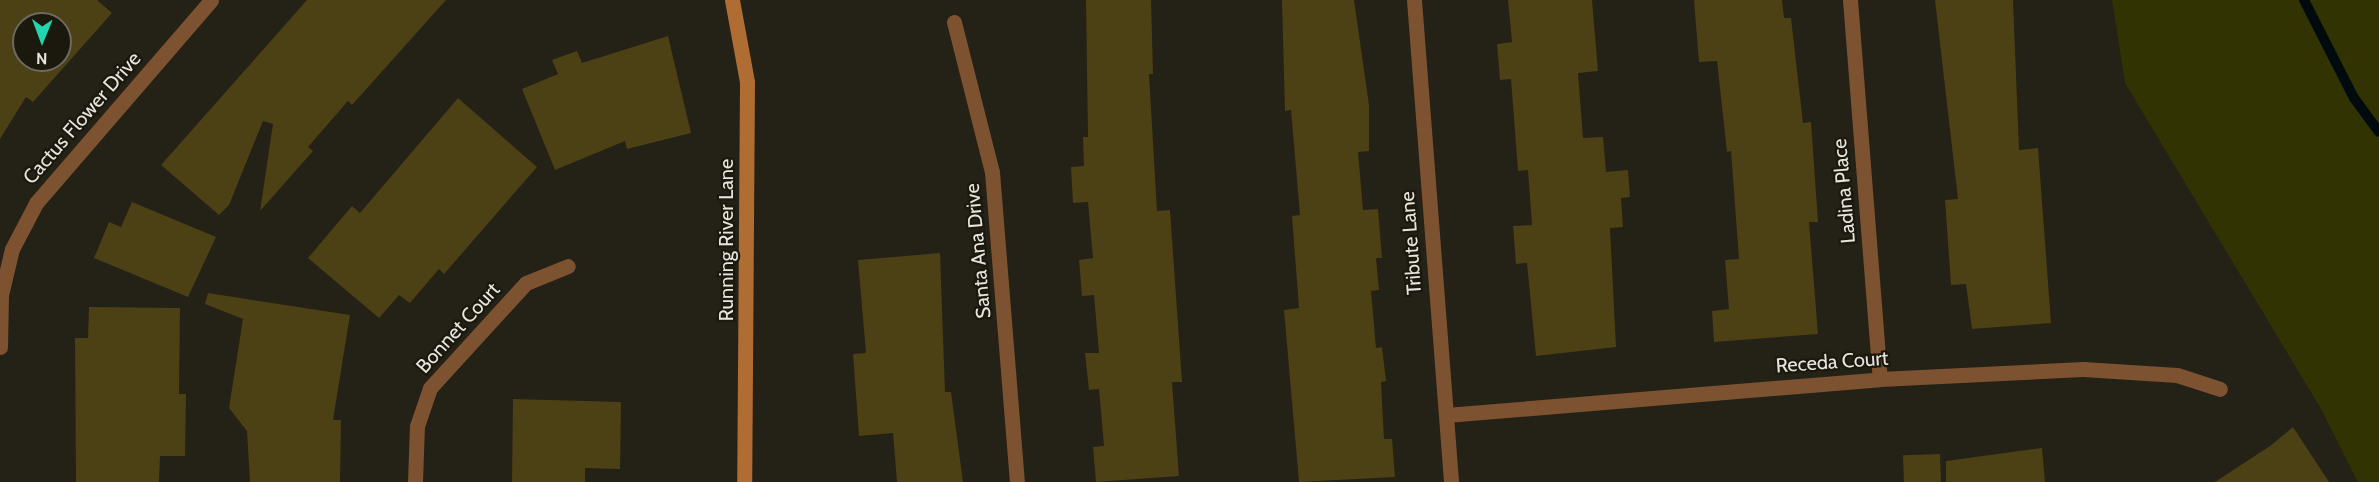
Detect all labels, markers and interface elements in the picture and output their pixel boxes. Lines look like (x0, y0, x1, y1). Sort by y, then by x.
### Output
north arrow (12, 12, 72, 72)
street label: Cactus Flower Drive (18, 47, 146, 189)
text: N (36, 49, 48, 68)
street label: Ladina Place (1827, 138, 1861, 244)
street label: Running River Lane (714, 159, 738, 321)
street label: Santa Ana Drive (960, 182, 996, 320)
street label: Tribute Lane (1395, 191, 1427, 295)
street label: Bonnet Court (411, 278, 505, 378)
street label: Receda Court (1775, 346, 1889, 378)

